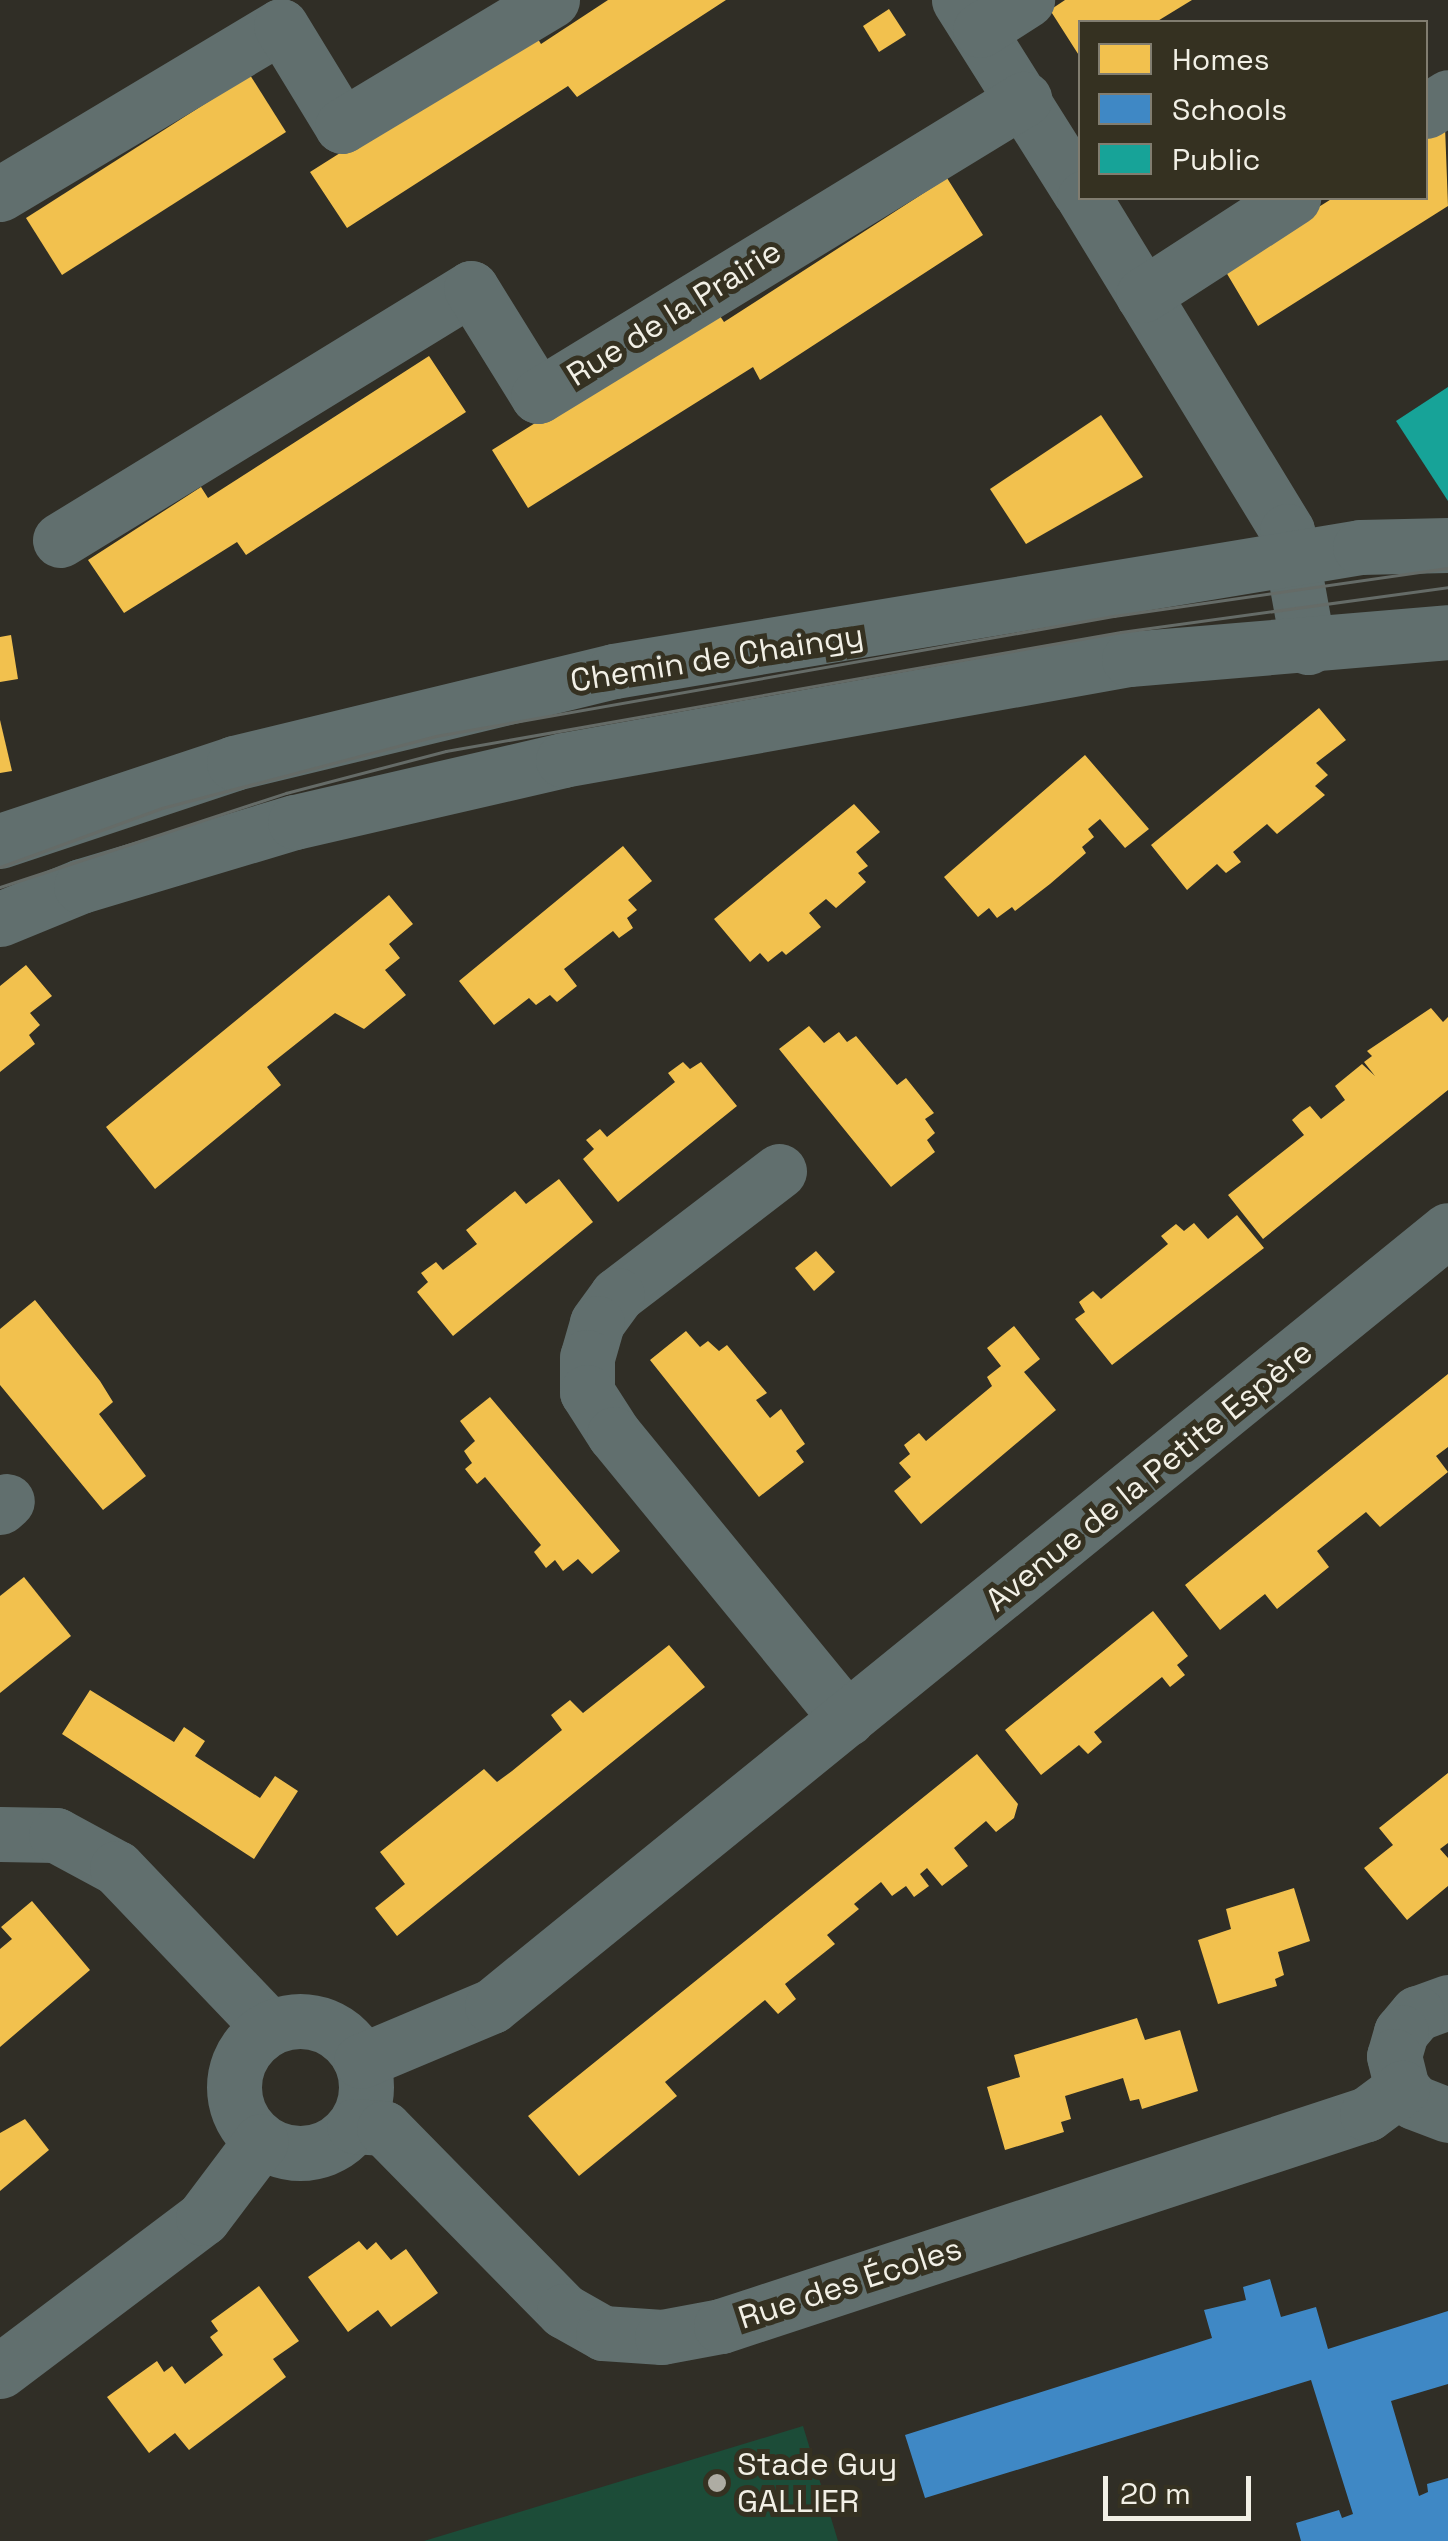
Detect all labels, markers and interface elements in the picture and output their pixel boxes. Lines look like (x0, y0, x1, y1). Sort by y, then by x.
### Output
legend (1078, 20, 1428, 200)
text: Homes (1172, 40, 1270, 79)
text: Schools (1172, 90, 1287, 129)
text: Public (1172, 140, 1260, 179)
street label: Rue de la Prairie (560, 232, 788, 394)
street label: Chemin de Chaingy (568, 616, 866, 700)
street label: Avenue de la Petite Espère (978, 1332, 1320, 1620)
street label: Rue des Écoles (734, 2229, 966, 2337)
place label: Stade Guy GALLIER (737, 2446, 897, 2521)
scale bar (1108, 2456, 1256, 2518)
marker: Stade Guy GALLIER (706, 2472, 728, 2494)
text: 20 m (1120, 2474, 1191, 2513)

